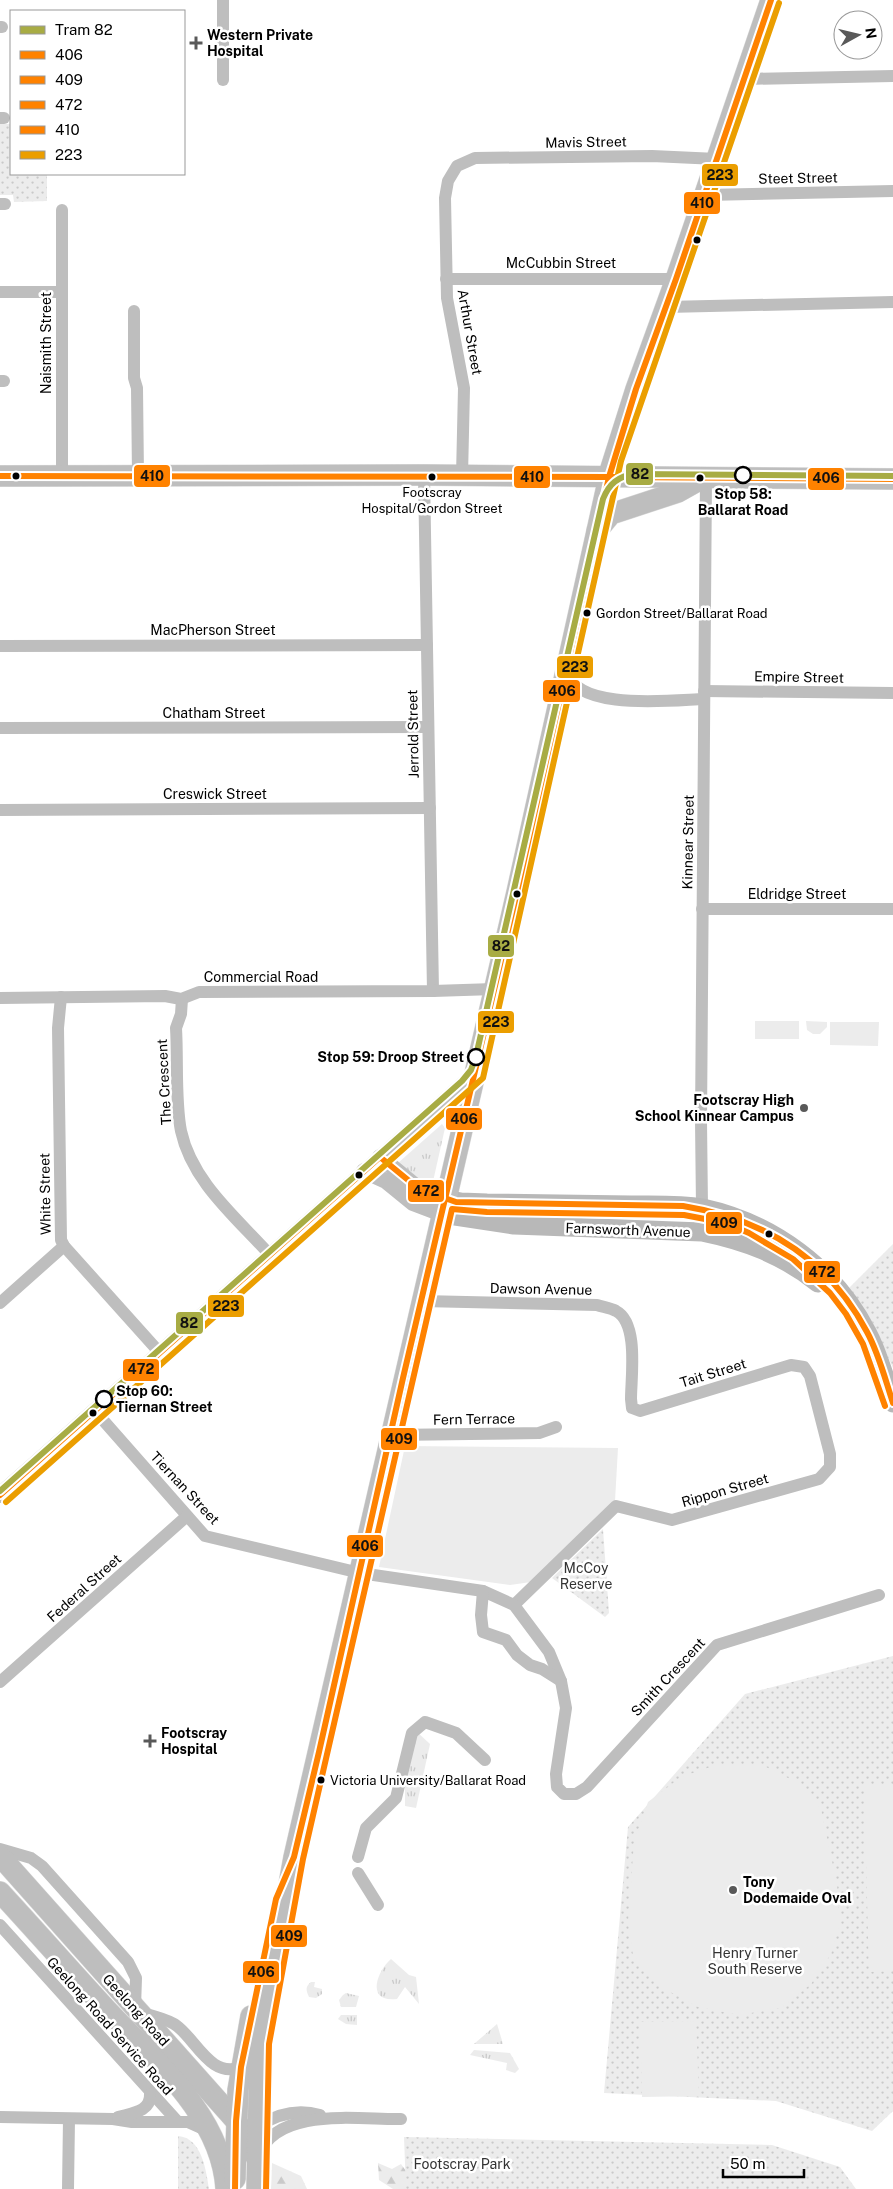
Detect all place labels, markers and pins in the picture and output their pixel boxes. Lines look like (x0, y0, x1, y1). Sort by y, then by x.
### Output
place label: Western Private Hospital (207, 27, 313, 59)
marker: Western Private Hospital (189, 36, 203, 50)
unlabelled marker (692, 235, 702, 245)
marker: Stop 58: Ballarat Road (734, 466, 752, 484)
unlabelled marker (11, 471, 21, 481)
marker: Footscray Hospital/Gordon Street (427, 472, 437, 482)
unlabelled marker (695, 473, 705, 483)
place label: Footscray Hospital/Gordon Street (361, 485, 503, 516)
place label: Stop 58: Ballarat Road (698, 486, 788, 518)
place label: Gordon Street/Ballarat Road (596, 606, 768, 621)
marker: Gordon Street/Ballarat Road (582, 608, 592, 618)
unlabelled marker (512, 889, 522, 899)
marker: Stop 59: Droop Street (467, 1048, 485, 1066)
place label: Stop 59: Droop Street (317, 1049, 464, 1065)
place label: Footscray High School Kinnear Campus (635, 1092, 794, 1124)
marker: Footscray High School Kinnear Campus (798, 1102, 810, 1114)
unlabelled marker (354, 1170, 364, 1180)
unlabelled marker (764, 1229, 774, 1239)
place label: Stop 60: Tiernan Street (116, 1383, 213, 1415)
marker: Stop 60: Tiernan Street (95, 1390, 113, 1408)
unlabelled marker (88, 1408, 98, 1418)
place label: Footscray Hospital (161, 1725, 227, 1757)
marker: Footscray Hospital (143, 1734, 157, 1748)
place label: Victoria University/Ballarat Road (330, 1773, 526, 1788)
marker: Victoria University/Ballarat Road (316, 1775, 326, 1785)
place label: Tony Dodemaide Oval (743, 1874, 852, 1906)
marker: Tony Dodemaide Oval (727, 1884, 739, 1896)

